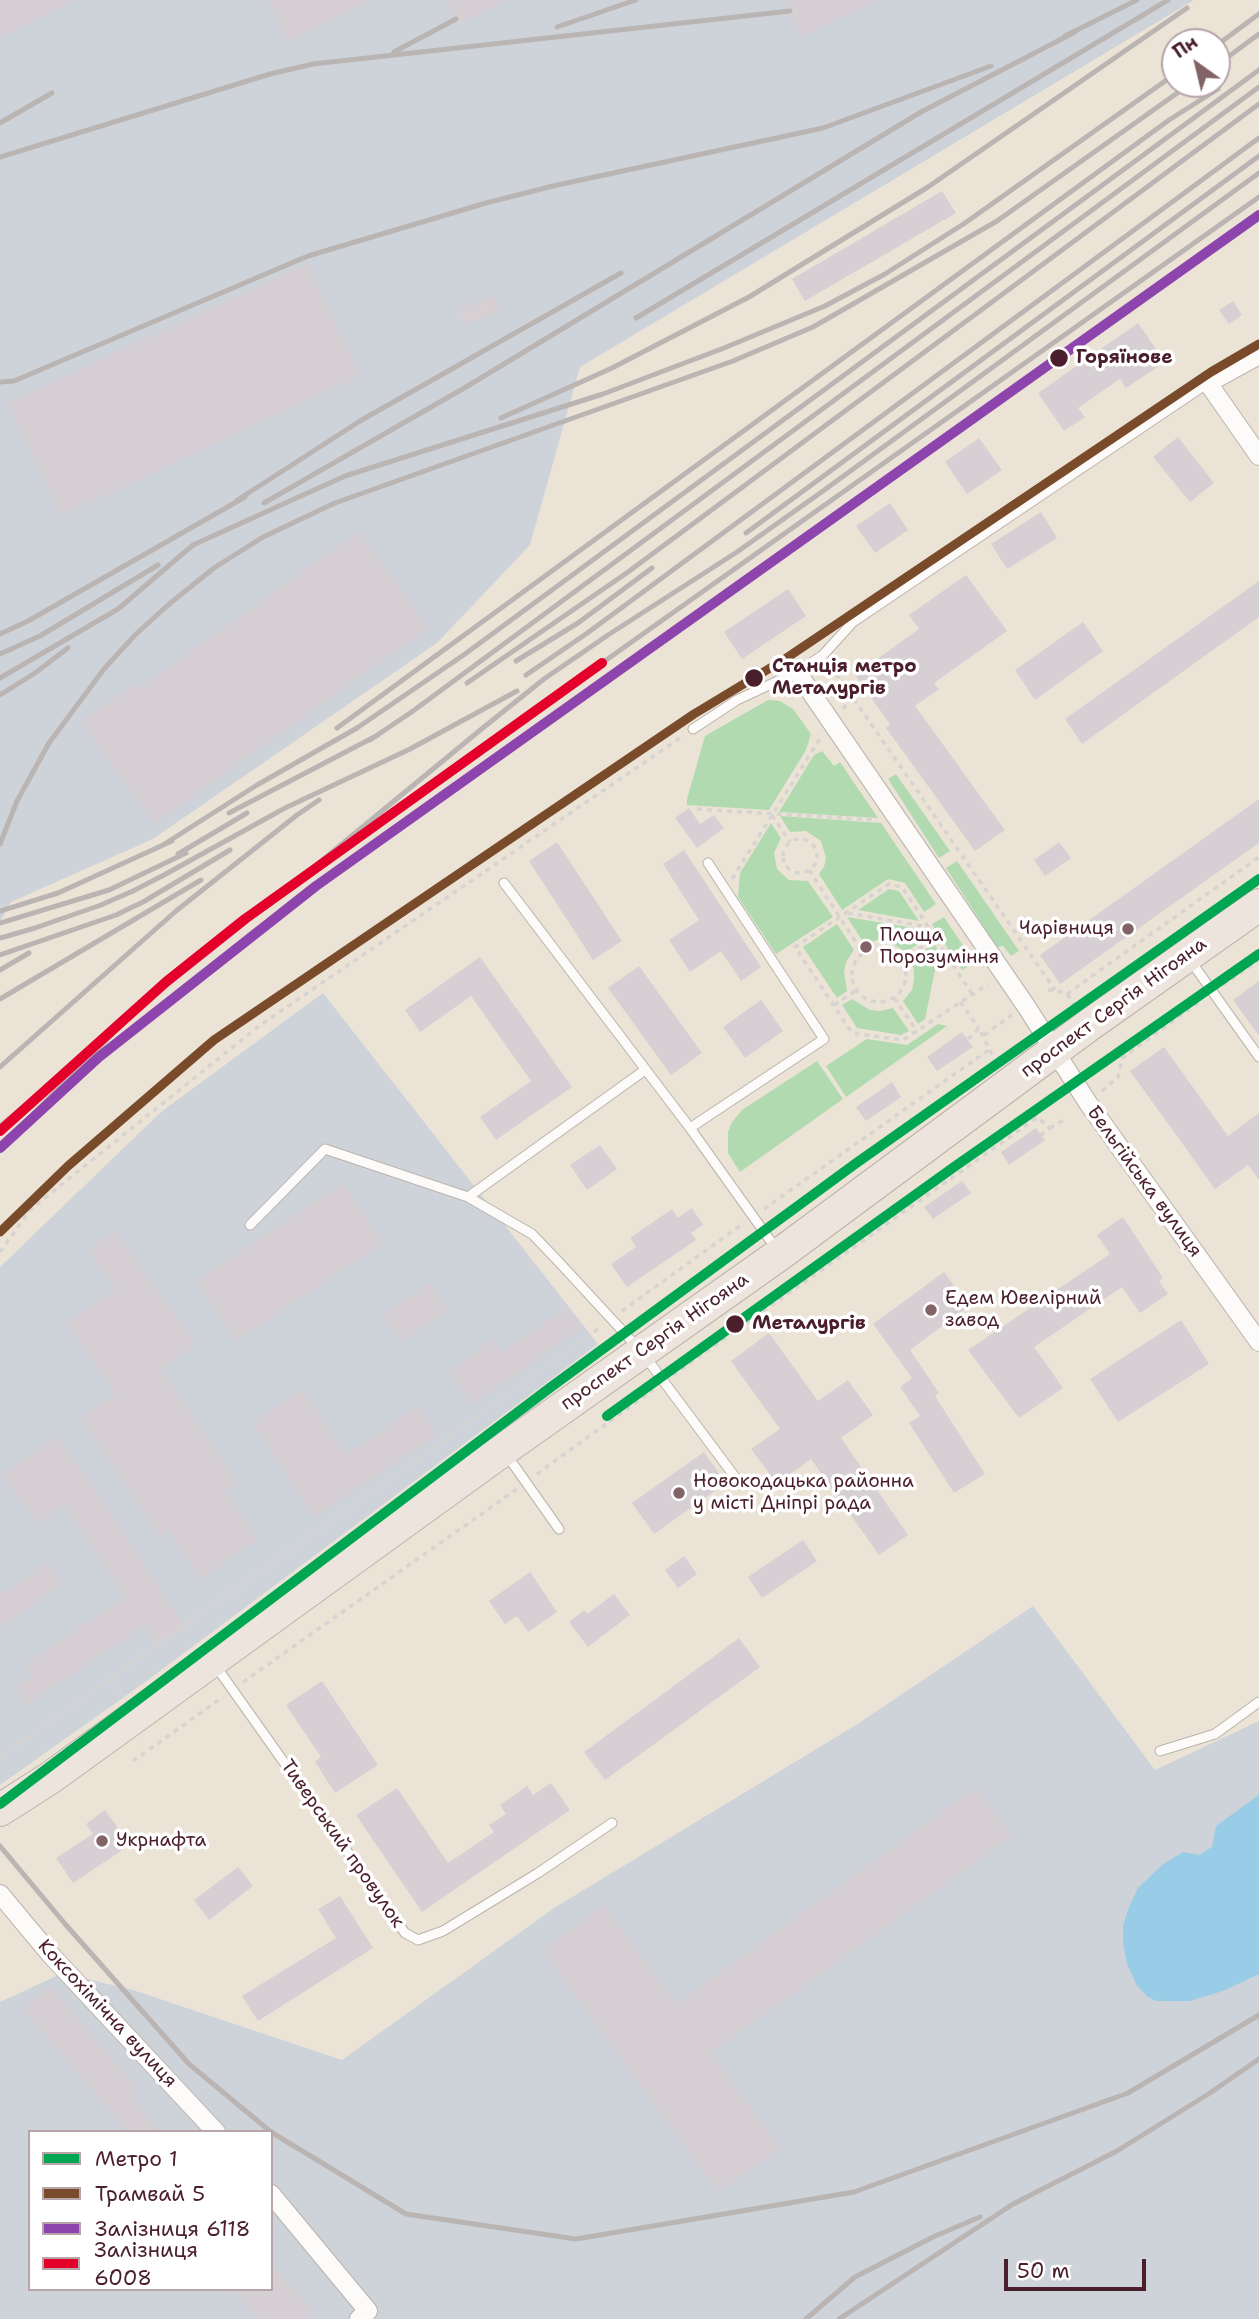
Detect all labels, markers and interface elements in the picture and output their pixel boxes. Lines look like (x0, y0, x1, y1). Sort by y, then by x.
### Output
north arrow (1161, 28, 1231, 98)
text: Пн (1168, 29, 1202, 64)
marker: Горяїнове (1048, 347, 1070, 369)
place label: Горяїнове (1076, 347, 1173, 369)
place label: Станція метро Металургів (772, 656, 917, 700)
marker: Станція метро Металургів (743, 667, 765, 689)
place label: Чарівниця (1019, 918, 1114, 940)
marker: Чарівниця (1120, 921, 1136, 937)
place label: Площа Порозуміння (880, 925, 999, 969)
street label: проспект Сергія Нігояна (1017, 933, 1211, 1083)
marker: Площа Порозуміння (858, 939, 874, 955)
street label: Бельгійська вулиця (1082, 1102, 1206, 1262)
street label: проспект Сергія Нігояна (557, 1268, 753, 1416)
place label: Едем Ювелірний завод (945, 1288, 1101, 1332)
marker: Едем Ювелірний завод (923, 1302, 939, 1318)
marker: Металургів (724, 1313, 746, 1335)
place label: Металургів (752, 1313, 866, 1335)
place label: Новокодацька районна у місті Дніпрі рада (693, 1471, 914, 1515)
marker: Новокодацька районна у місті Дніпрі рада (671, 1485, 687, 1501)
street label: Тиверський провулок (275, 1756, 409, 1932)
place label: Укрнафта (116, 1830, 206, 1852)
marker: Укрнафта (94, 1833, 110, 1849)
street label: Коксохімічна вулиця (33, 1935, 181, 2093)
legend (28, 2130, 273, 2291)
text: Метро 1 (95, 2145, 178, 2173)
text: Трамвай 5 (95, 2180, 205, 2208)
text: Залізниця 6118 (95, 2215, 250, 2243)
text: Залізниця 6008 (94, 2236, 198, 2292)
scale bar (1007, 2246, 1149, 2290)
text: 50 m (1017, 2257, 1070, 2285)

